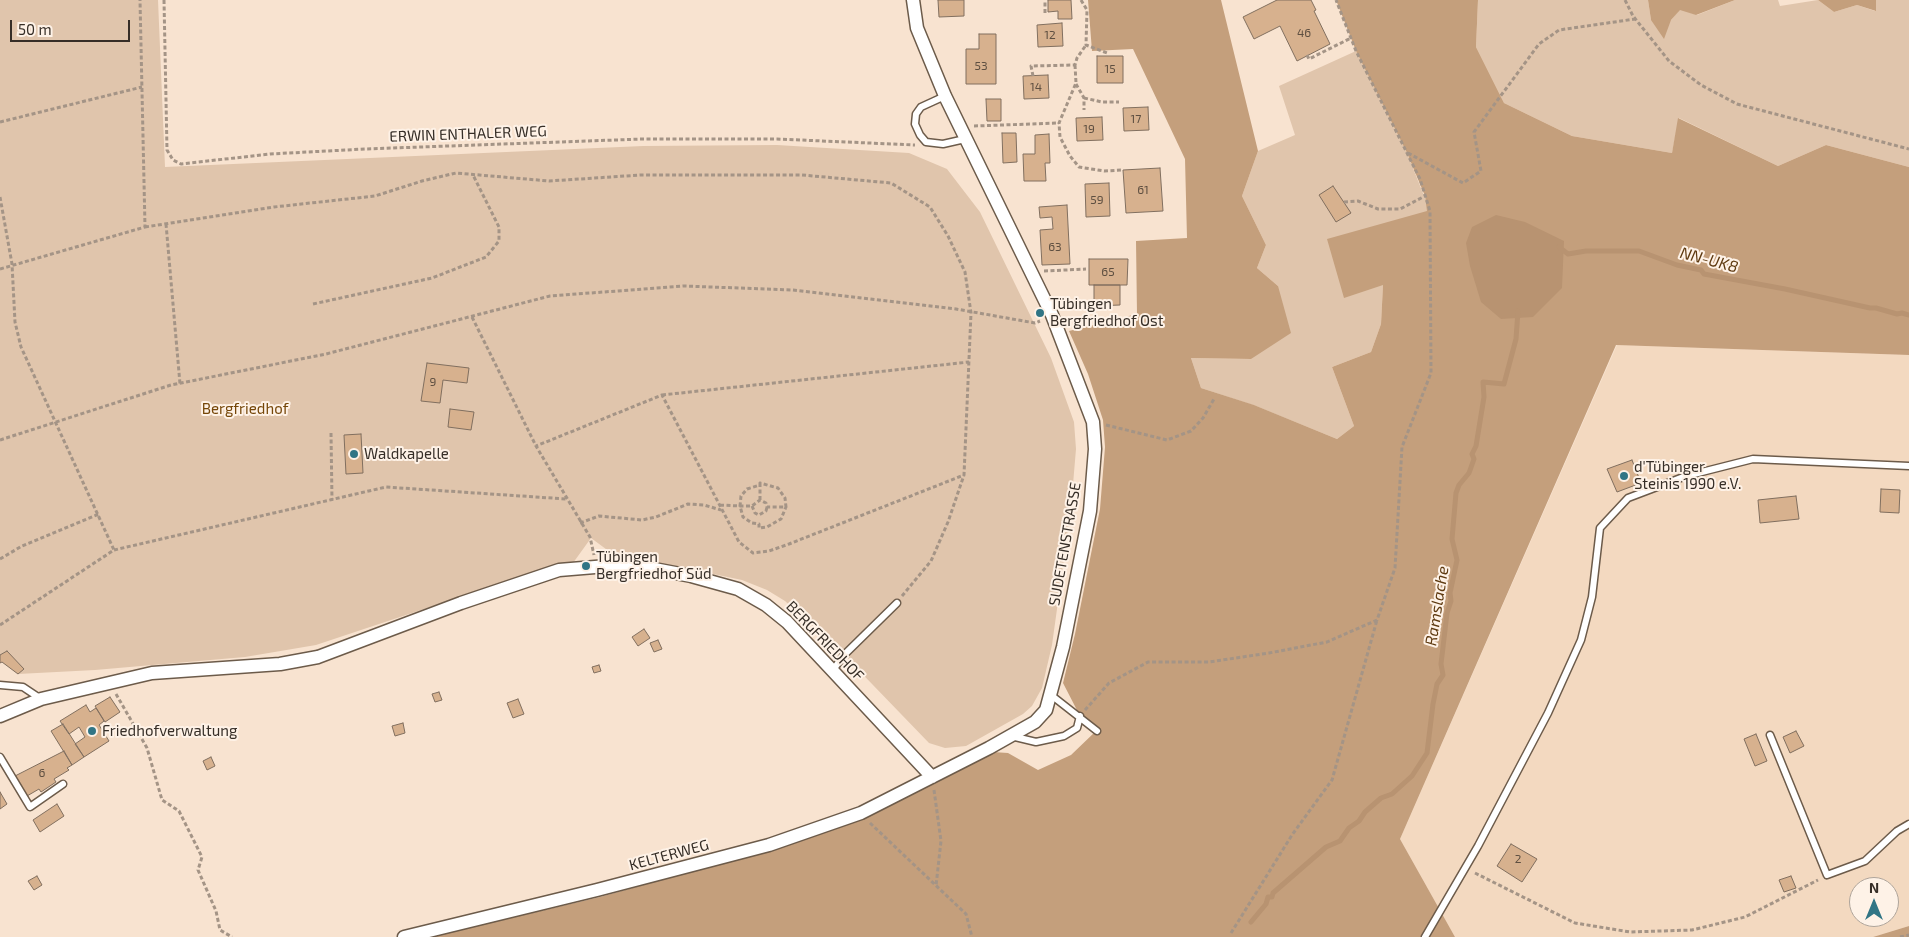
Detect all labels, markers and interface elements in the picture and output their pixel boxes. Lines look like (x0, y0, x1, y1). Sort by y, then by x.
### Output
scale bar (12, 10, 132, 42)
text: 50 m (18, 20, 52, 38)
house number: 46 (1297, 26, 1311, 40)
house number: 12 (1044, 28, 1056, 42)
house number: 53 (974, 59, 988, 73)
house number: 15 (1104, 62, 1116, 76)
house number: 14 (1030, 80, 1042, 94)
house number: 17 (1131, 112, 1141, 126)
street label: ERWIN ENTHALER WEG (389, 122, 547, 146)
house number: 19 (1083, 122, 1095, 136)
house number: 61 (1137, 183, 1149, 197)
house number: 59 (1090, 193, 1104, 207)
house number: 63 (1048, 240, 1062, 254)
water label: NN-UK8 (1678, 243, 1740, 277)
house number: 65 (1101, 265, 1115, 279)
place label: Tübingen Bergfriedhof Ost (1050, 295, 1163, 330)
marker: Tübingen Bergfriedhof Ost (1034, 307, 1046, 319)
house number: 9 (430, 375, 436, 389)
park label: Bergfriedhof (202, 400, 288, 418)
place label: Waldkapelle (364, 445, 449, 463)
marker: Waldkapelle (348, 448, 360, 460)
place label: d'Tübinger Steinis 1990 e.V. (1634, 458, 1741, 493)
marker: d'Tübinger Steinis 1990 e.V. (1618, 470, 1630, 482)
street label: SUDETENSTRASSE (1045, 481, 1085, 607)
place label: Tübingen Bergfriedhof Süd (596, 548, 712, 583)
marker: Tübingen Bergfriedhof Süd (580, 560, 592, 572)
water label: Ramslache (1421, 565, 1453, 647)
street label: BERGFRIEDHOF (782, 597, 868, 685)
place label: Friedhofverwaltung (102, 722, 237, 740)
marker: Friedhofverwaltung (86, 725, 98, 737)
house number: 6 (39, 766, 45, 780)
street label: KELTERWEG (627, 836, 711, 874)
house number: 2 (1515, 852, 1521, 866)
north arrow (1849, 877, 1899, 927)
text: N (1869, 879, 1879, 896)

